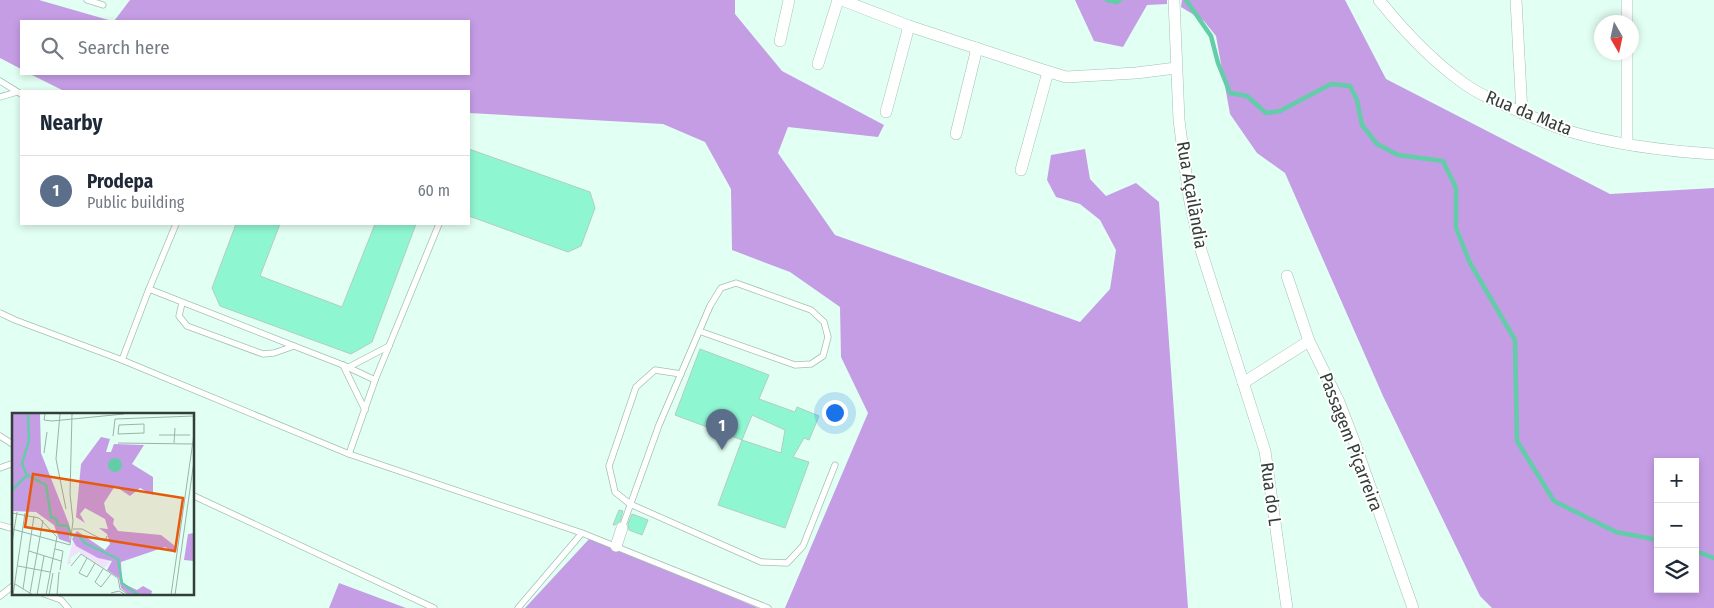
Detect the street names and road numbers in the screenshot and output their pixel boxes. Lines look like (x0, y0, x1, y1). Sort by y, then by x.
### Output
street label: Rua da Mata (1483, 86, 1576, 140)
street label: Rua Açailândia (1172, 140, 1212, 251)
street label: Passagem Piçarreira (1315, 370, 1388, 514)
street label: Rua do L (1256, 461, 1286, 527)

